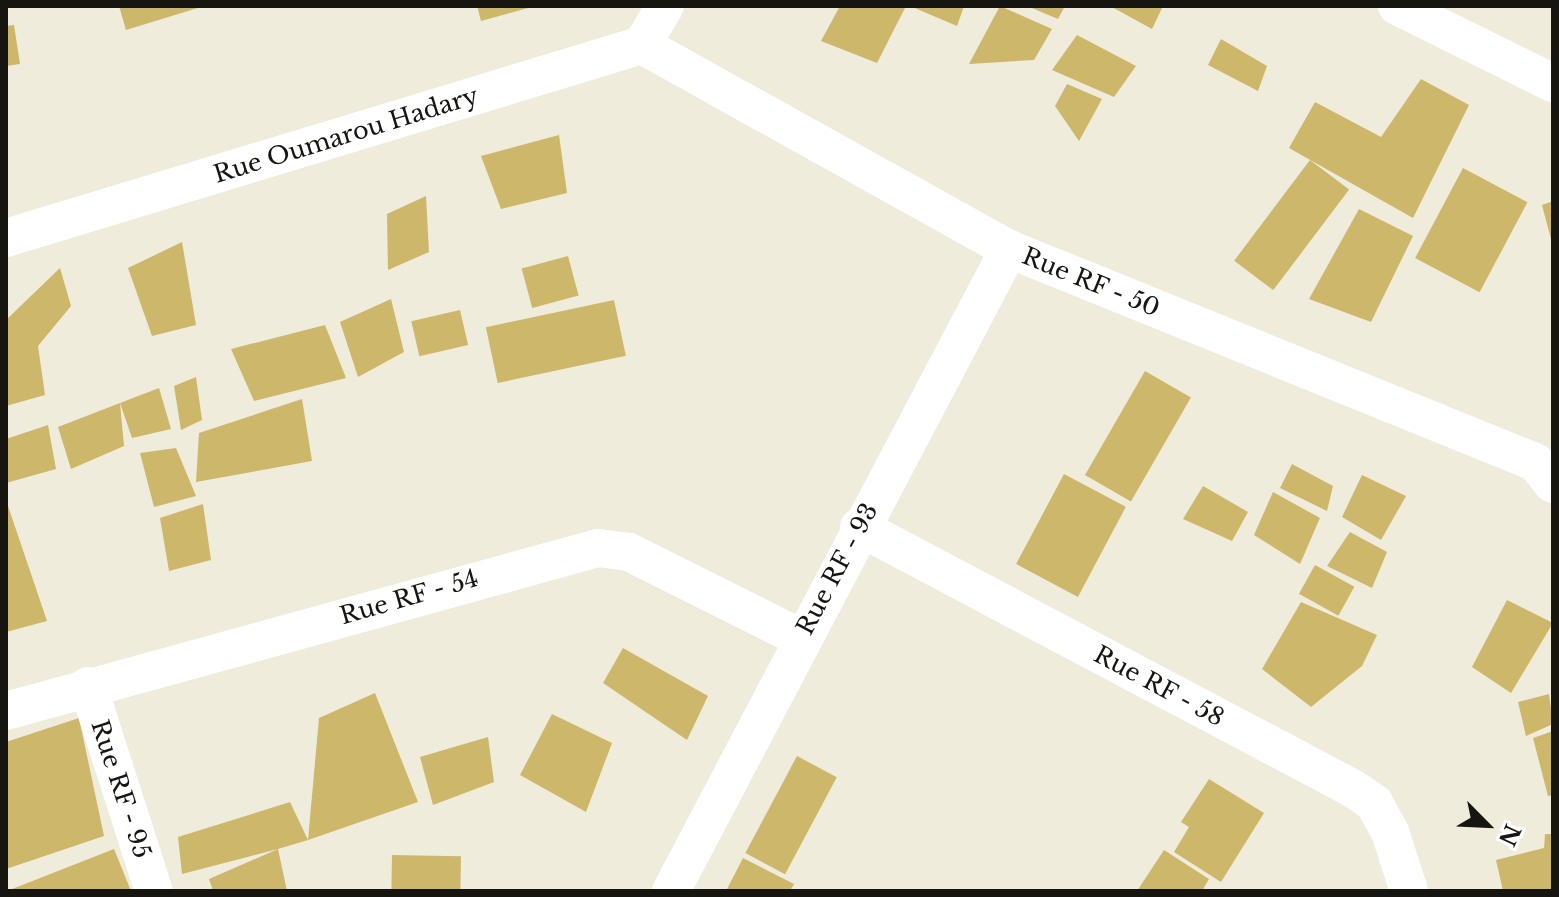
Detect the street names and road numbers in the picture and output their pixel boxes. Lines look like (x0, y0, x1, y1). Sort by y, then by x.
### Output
street label: Rue Oumarou Hadary (210, 81, 482, 189)
street label: Rue RF - 50 (1018, 241, 1164, 323)
street label: Rue RF - 93 (790, 498, 884, 640)
street label: Rue RF - 54 (336, 563, 482, 631)
street label: Rue RF - 58 (1089, 640, 1229, 732)
street label: Rue RF - 95 (85, 716, 157, 862)

